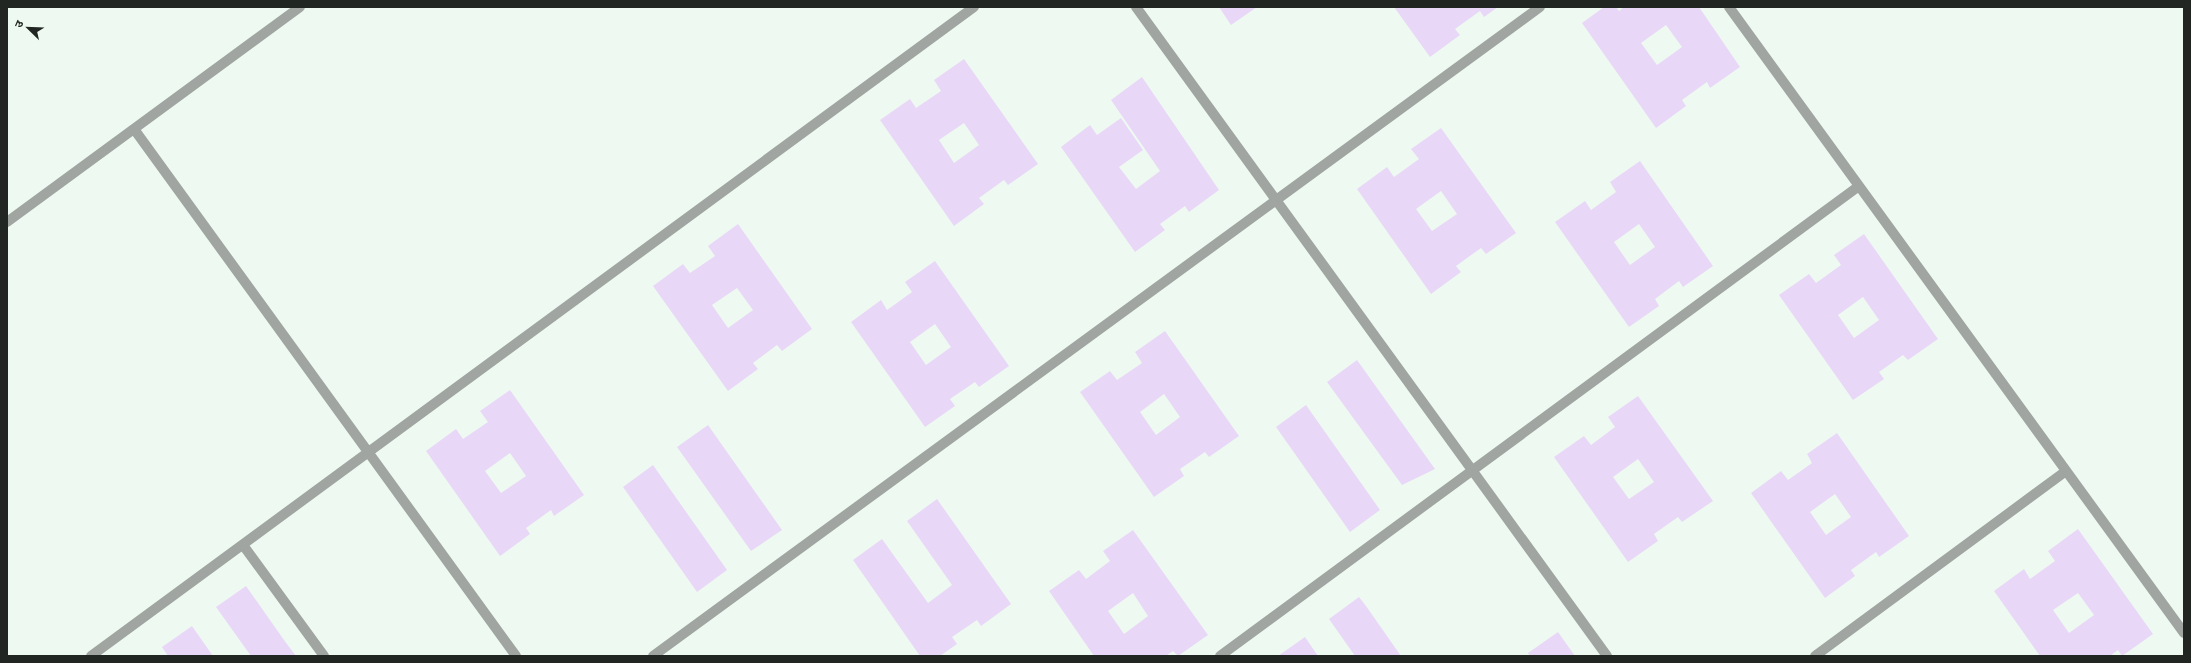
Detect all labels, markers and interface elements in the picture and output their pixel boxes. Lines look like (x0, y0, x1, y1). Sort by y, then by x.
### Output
north arrow (8, 8, 48, 48)
text: उ (11, 18, 27, 30)

